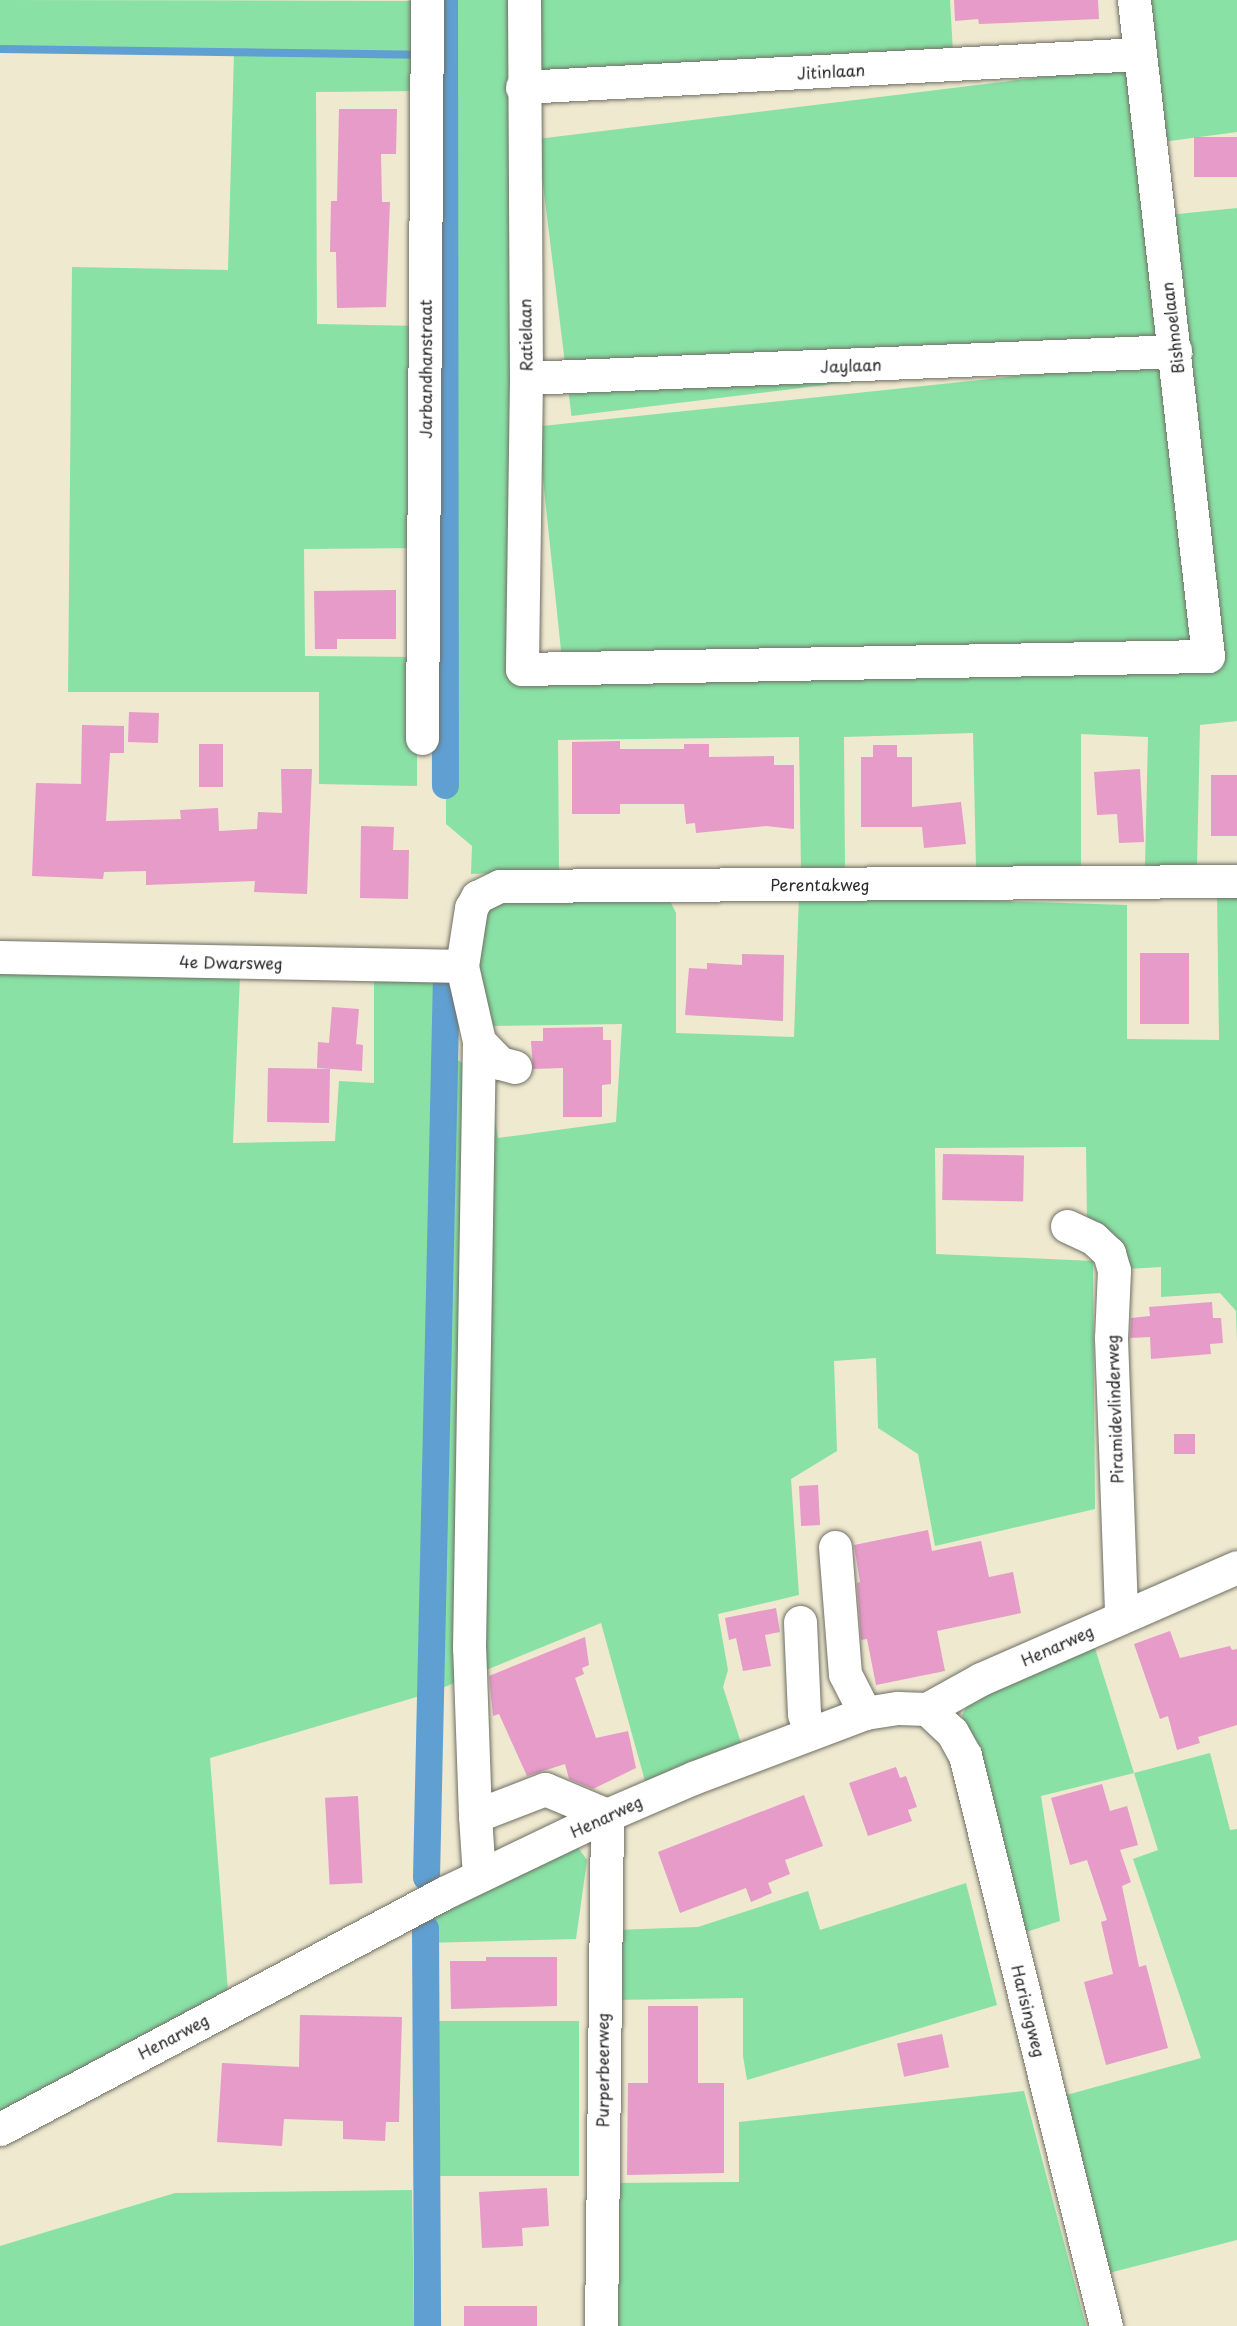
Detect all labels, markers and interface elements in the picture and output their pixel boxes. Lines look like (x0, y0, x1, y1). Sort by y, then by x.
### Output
street label: Jitinlaan (796, 60, 866, 82)
street label: Bishnoelaan (1157, 281, 1187, 375)
street label: Ratielaan (515, 298, 535, 372)
street label: Jarbandhanstraat (415, 299, 435, 439)
street label: Jaylaan (820, 354, 882, 376)
street label: Perentakweg (770, 874, 870, 894)
street label: 4e Dwarsweg (179, 951, 283, 973)
street label: Piramidevlinderweg (1102, 1334, 1126, 1484)
street label: Henarweg (1018, 1620, 1096, 1670)
street label: Henarweg (567, 1791, 645, 1841)
street label: Harisingweg (1008, 1963, 1050, 2059)
street label: Henarweg (134, 2009, 212, 2063)
street label: Purperbeerweg (592, 2013, 612, 2127)

